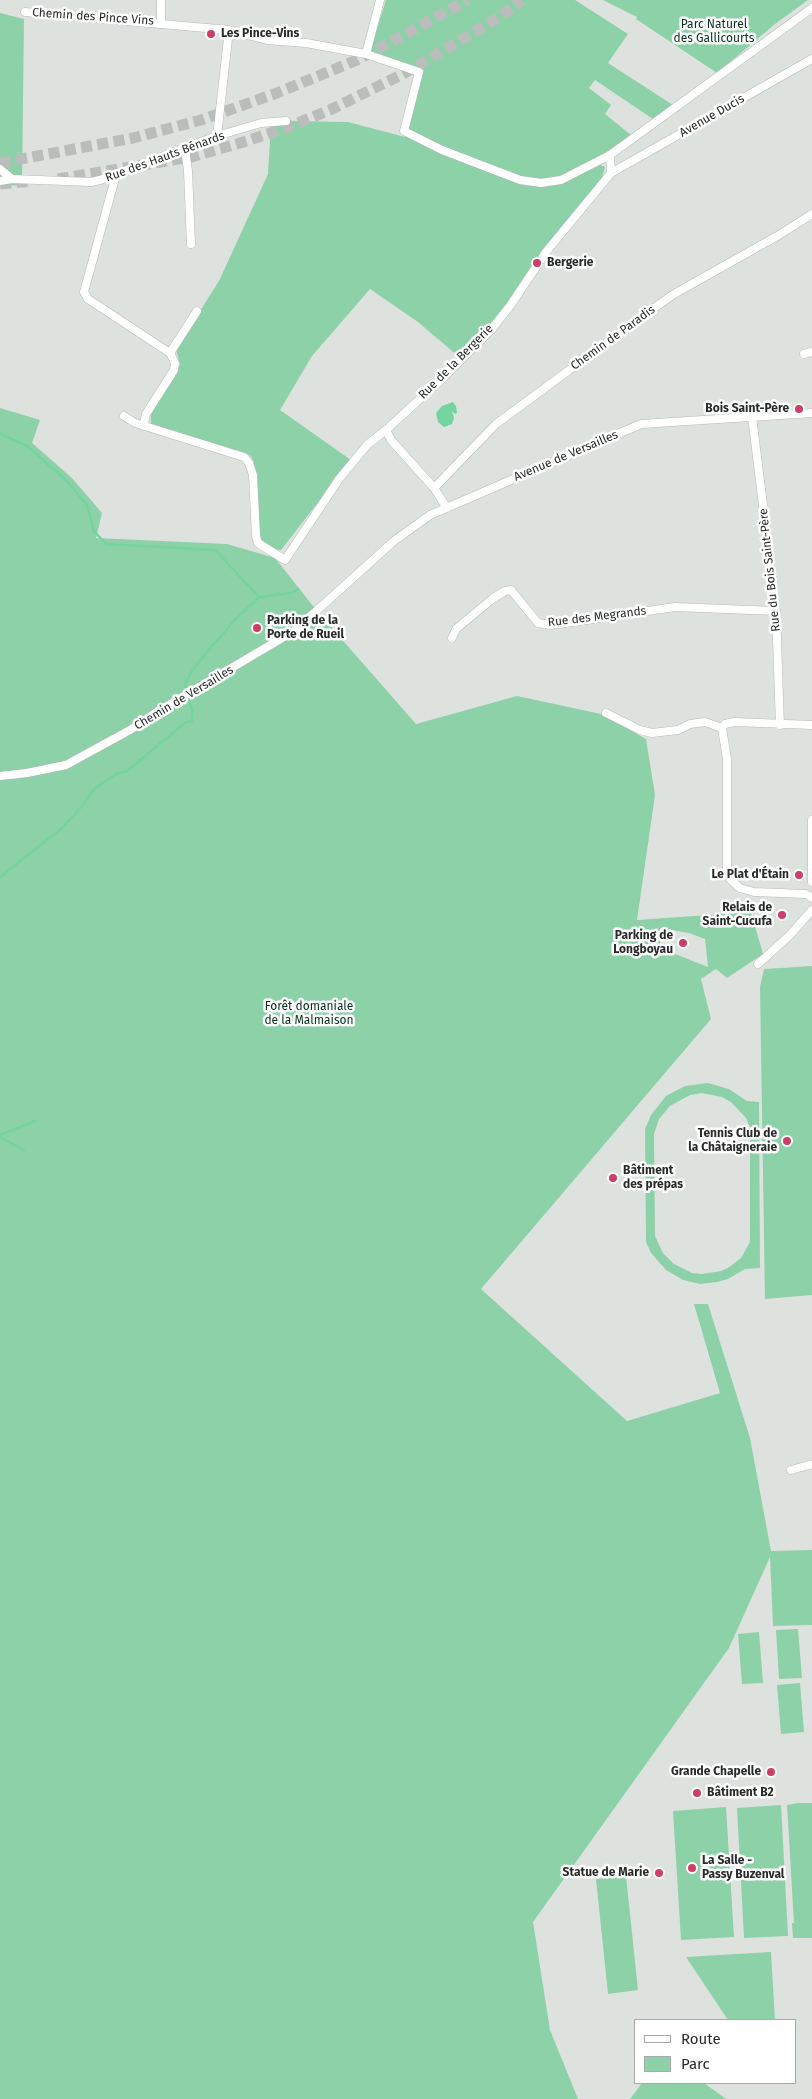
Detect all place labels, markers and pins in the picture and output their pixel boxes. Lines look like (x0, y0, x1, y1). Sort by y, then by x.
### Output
place label: Les Pince-Vins (221, 27, 299, 41)
marker: Les Pince-Vins (205, 28, 217, 40)
place label: Bergerie (547, 256, 593, 270)
marker: Bergerie (531, 257, 543, 269)
place label: Bois Saint-Père (705, 402, 789, 416)
marker: Bois Saint-Père (793, 403, 805, 415)
place label: Parking de la Porte de Rueil (267, 614, 344, 642)
marker: Parking de la Porte de Rueil (251, 622, 263, 634)
place label: Le Plat d'Étain (712, 868, 789, 882)
marker: Le Plat d'Étain (793, 869, 805, 881)
place label: Relais de Saint-Cucufa (703, 901, 772, 929)
marker: Relais de Saint-Cucufa (776, 909, 788, 921)
place label: Parking de Longboyau (613, 929, 673, 957)
marker: Parking de Longboyau (677, 937, 689, 949)
place label: Tennis Club de la Châtaigneraie (688, 1127, 777, 1155)
marker: Tennis Club de la Châtaigneraie (781, 1135, 793, 1147)
place label: Bâtiment des prépas (623, 1164, 683, 1192)
marker: Bâtiment des prépas (607, 1172, 619, 1184)
place label: Grande Chapelle (671, 1765, 761, 1779)
marker: Grande Chapelle (765, 1766, 777, 1778)
place label: Bâtiment B2 (707, 1786, 774, 1800)
marker: Bâtiment B2 (691, 1787, 703, 1799)
place label: La Salle - Passy Buzenval (702, 1854, 784, 1882)
marker: La Salle - Passy Buzenval (686, 1862, 698, 1874)
place label: Statue de Marie (563, 1866, 649, 1880)
marker: Statue de Marie (653, 1867, 665, 1879)

